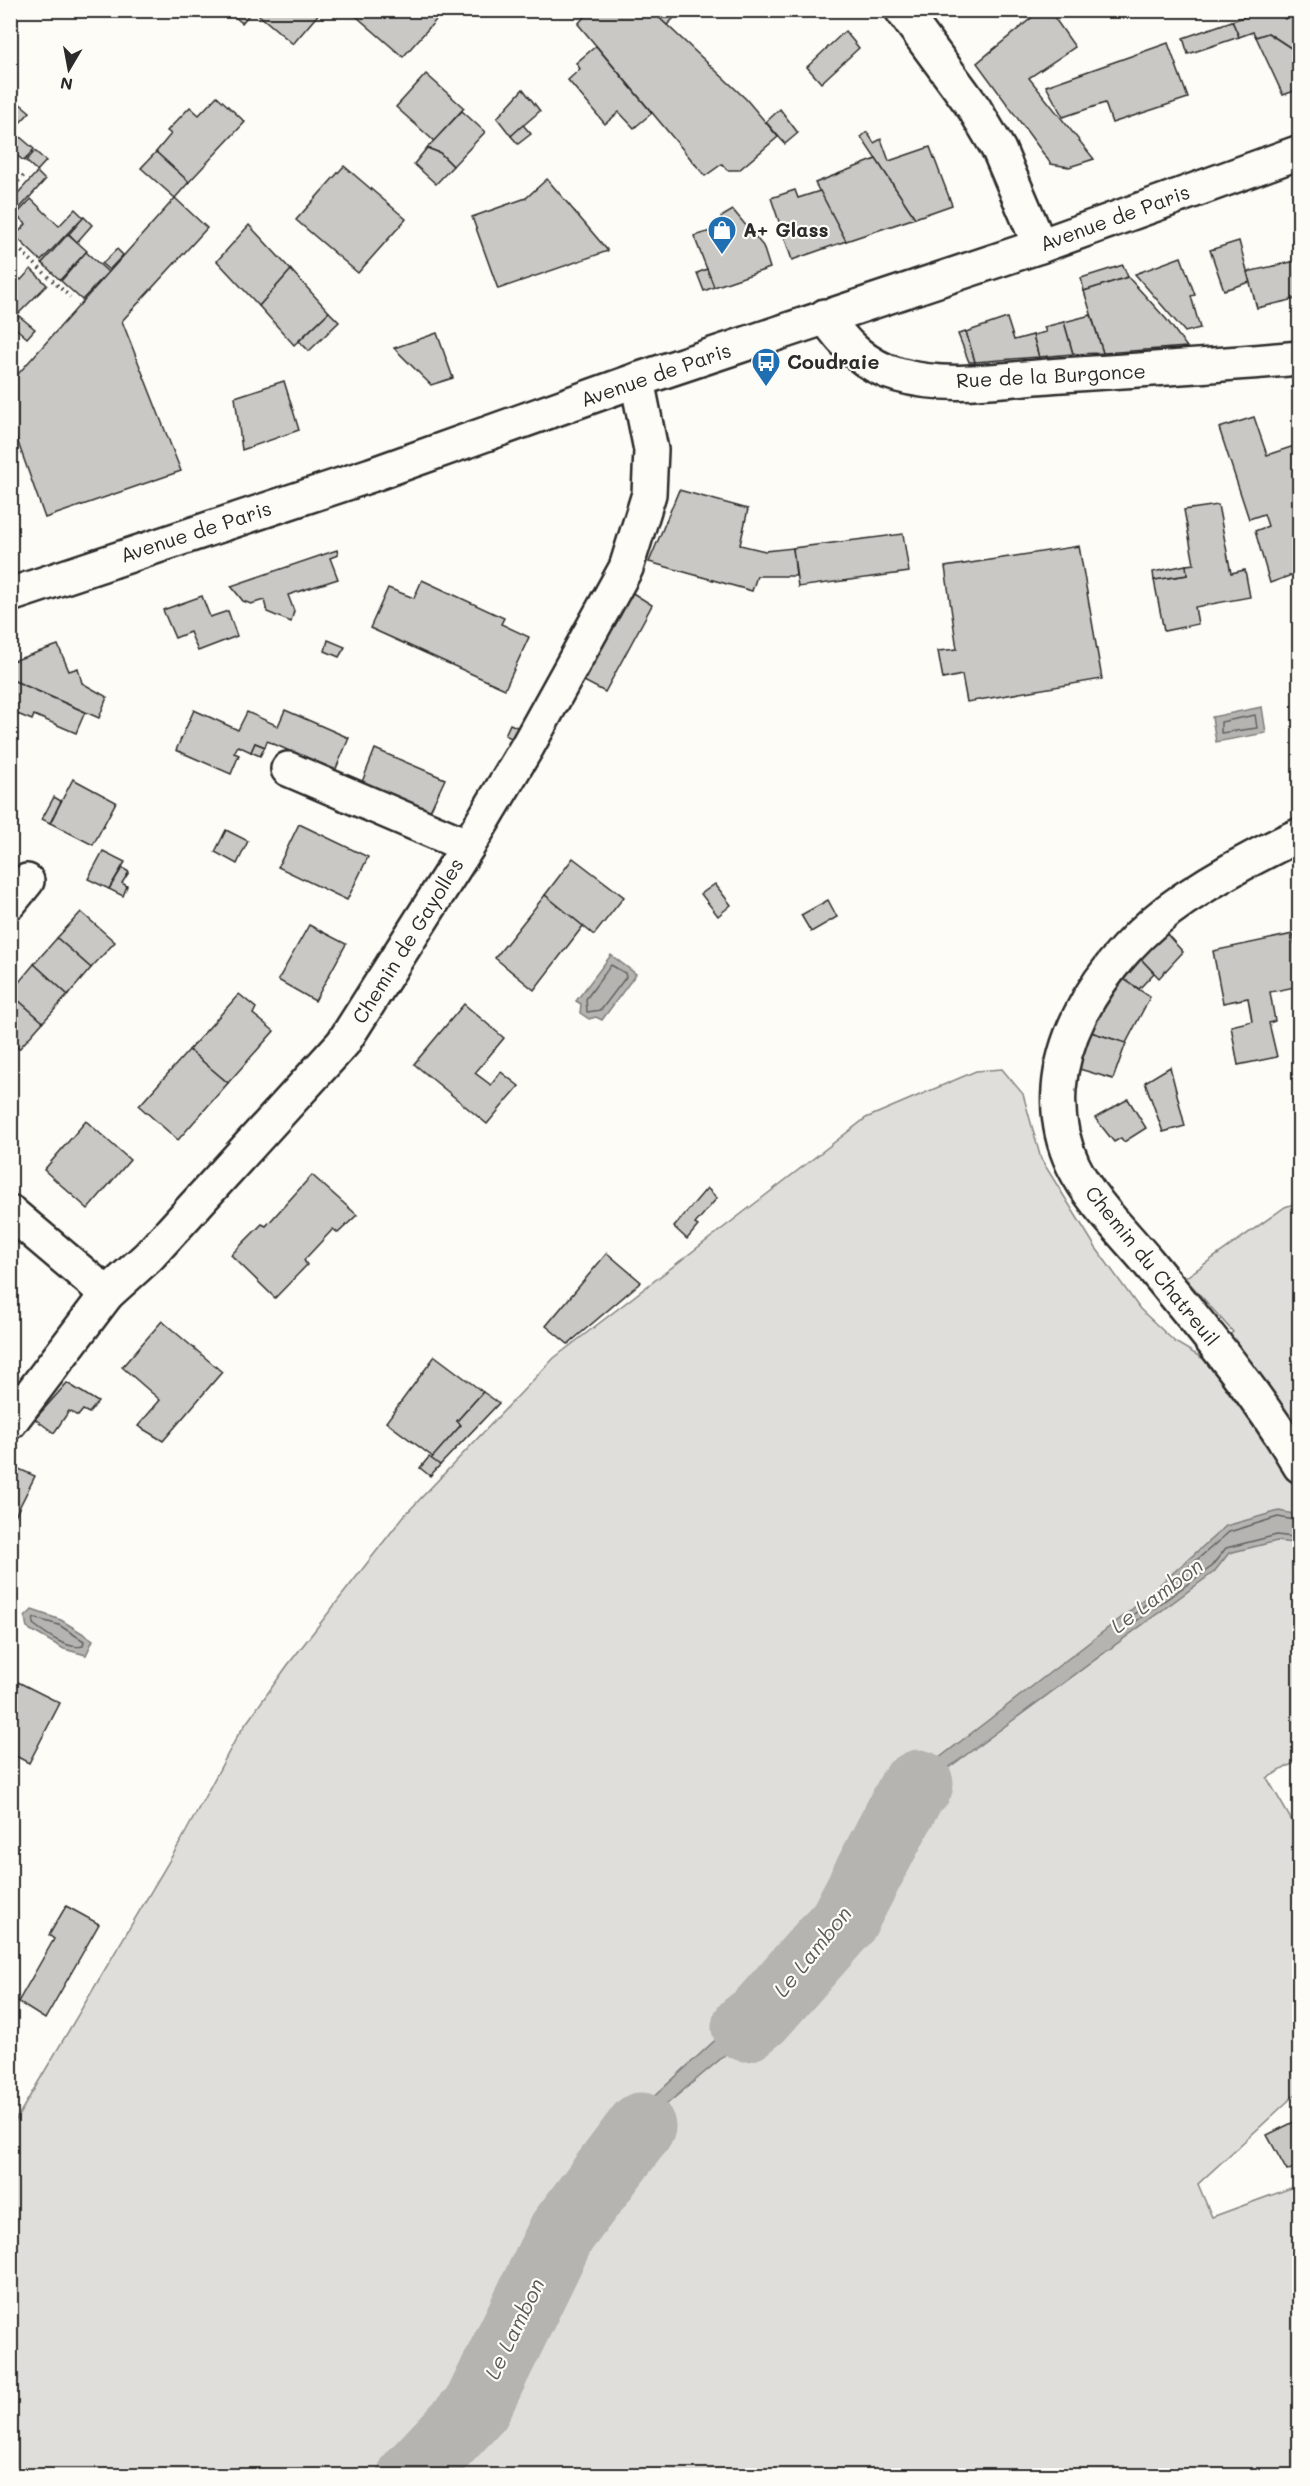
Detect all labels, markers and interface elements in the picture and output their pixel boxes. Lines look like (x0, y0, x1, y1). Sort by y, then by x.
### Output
north arrow (39, 39, 99, 99)
text: N (58, 73, 74, 96)
street label: Avenue de Paris (1036, 178, 1193, 256)
shop icon: A+ Glass (706, 214, 738, 256)
place label: A+ Glass (743, 216, 829, 242)
street label: Avenue de Paris (577, 336, 734, 412)
bus stop icon: Coudraie (750, 346, 782, 388)
place label: Coudraie (787, 348, 880, 374)
street label: Rue de la Burgonce (955, 357, 1146, 393)
street label: Avenue de Paris (117, 494, 275, 568)
street label: Chemin de Gayolles (346, 853, 469, 1028)
street label: Chemin du Chatreuil (1080, 1180, 1225, 1351)
water label: Le Lambon (1104, 1551, 1208, 1638)
water label: Le Lambon (767, 1900, 857, 2002)
water label: Le Lambon (478, 2273, 550, 2383)

